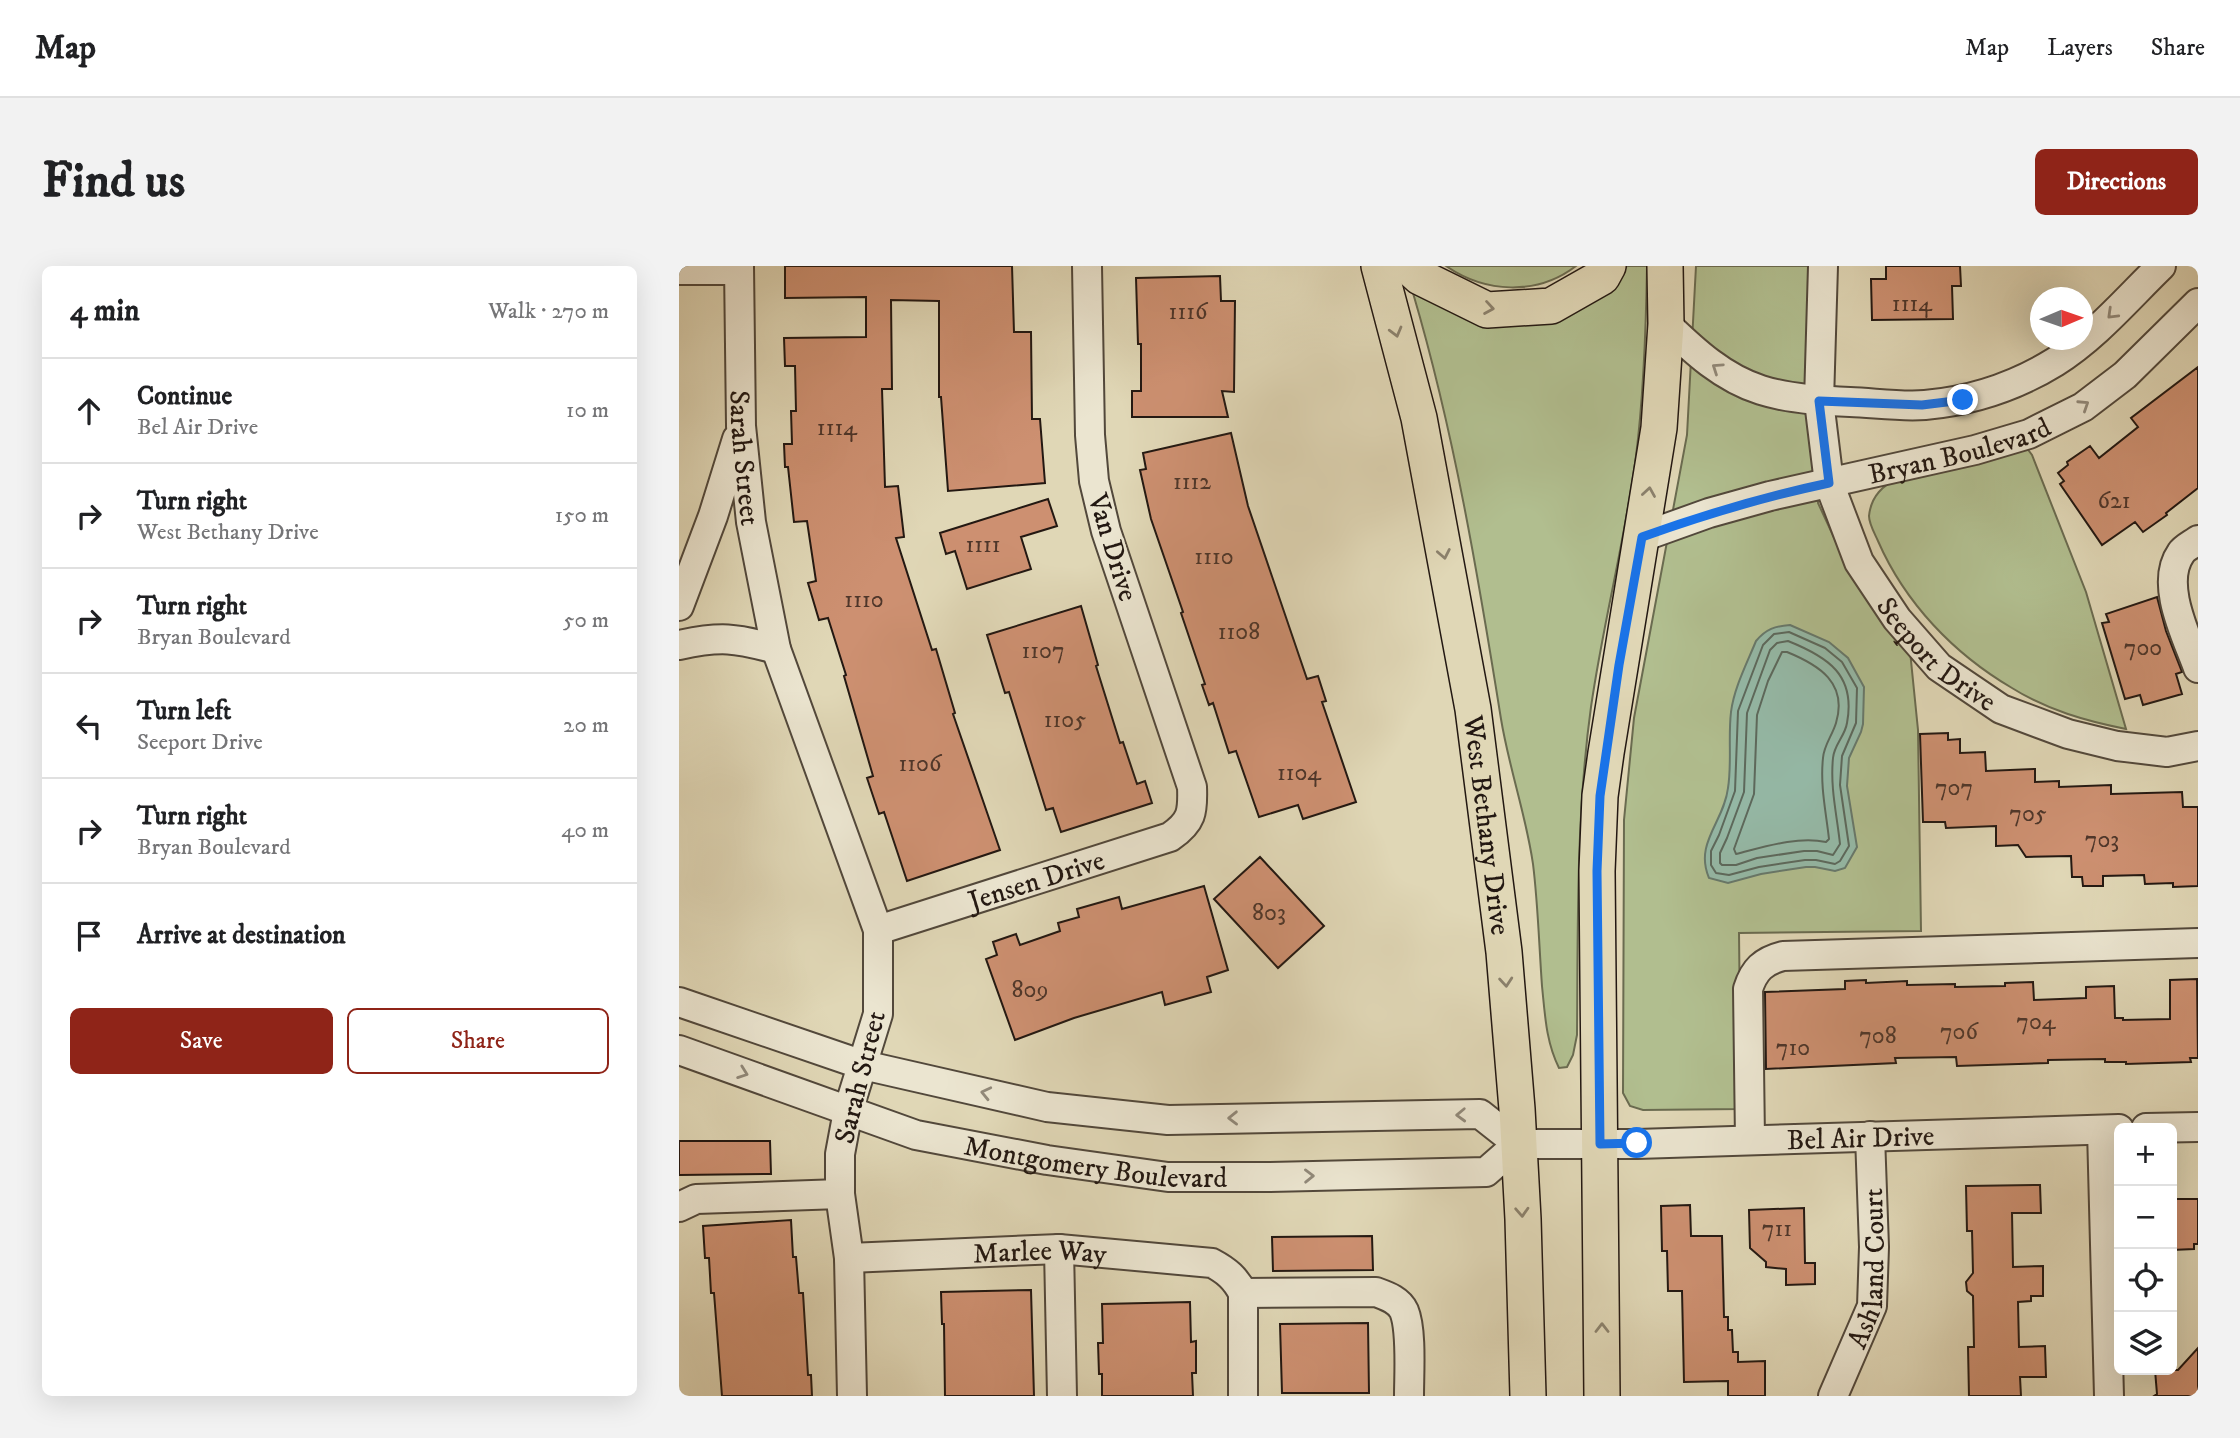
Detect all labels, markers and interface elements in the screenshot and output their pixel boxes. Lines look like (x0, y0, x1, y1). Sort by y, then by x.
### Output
text: Map (35, 28, 96, 69)
text: Map (1965, 33, 2009, 63)
text: Layers (2047, 33, 2113, 63)
text: Share (2151, 33, 2205, 63)
button: Directions (2035, 149, 2198, 215)
text: Find us (42, 151, 185, 213)
north arrow (2030, 287, 2093, 350)
house number: 1114 (1892, 289, 1933, 319)
text: 4 min (70, 293, 140, 330)
text: Walk · 270 m (488, 297, 609, 326)
house number: 1116 (1169, 297, 1209, 327)
one-way arrow (1484, 300, 1495, 315)
one-way arrow (2107, 305, 2120, 318)
one-way arrow (1388, 326, 1402, 338)
one-way arrow (1712, 363, 1725, 376)
text: Continue (137, 380, 232, 413)
route end (1947, 384, 1978, 415)
street label: Sarah Street (722, 390, 767, 527)
icon: ahead (70, 392, 108, 430)
text: 10 m (566, 396, 609, 425)
one-way arrow (2076, 401, 2089, 413)
street label: Bryan Boulevard (1865, 410, 2057, 492)
text: Bel Air Drive (137, 413, 258, 442)
house number: 1114 (817, 413, 858, 443)
house number: 1112 (1173, 467, 1211, 497)
text: Turn right (137, 485, 247, 518)
one-way arrow (1641, 486, 1656, 498)
house number: 621 (2097, 486, 2131, 516)
street label: Van Drive (1079, 488, 1146, 606)
icon: right (70, 497, 108, 535)
text: 150 m (555, 501, 609, 530)
text: West Bethany Drive (137, 518, 319, 547)
house number: 1111 (965, 530, 1001, 560)
house number: 1110 (1194, 542, 1234, 572)
one-way arrow (1436, 548, 1451, 560)
house number: 1110 (844, 585, 884, 615)
text: Turn right (137, 590, 247, 623)
street label: Seeport Drive (1868, 591, 2003, 720)
icon: right (70, 602, 108, 640)
text: 50 m (563, 606, 609, 635)
house number: 1108 (1218, 617, 1260, 647)
text: Bryan Boulevard (137, 623, 291, 652)
house number: 700 (2124, 633, 2162, 663)
house number: 1107 (1021, 636, 1065, 666)
text: Turn left (137, 695, 231, 728)
house number: 1105 (1044, 705, 1086, 735)
icon: left (70, 707, 108, 745)
text: 20 m (563, 711, 609, 740)
street label: West Bethany Drive (1455, 712, 1518, 937)
text: Seeport Drive (137, 728, 263, 757)
house number: 1106 (899, 749, 943, 779)
house number: 1104 (1277, 758, 1322, 788)
house number: 707 (1935, 773, 1973, 803)
house number: 705 (2009, 799, 2047, 829)
text: Turn right (137, 800, 247, 833)
icon: right (70, 812, 108, 850)
text: 40 m (561, 816, 609, 845)
house number: 703 (2085, 825, 2119, 855)
text: Bryan Boulevard (137, 833, 291, 862)
street label: Jensen Drive (961, 843, 1109, 920)
house number: 803 (1252, 898, 1286, 928)
icon: arrive (70, 917, 108, 955)
text: Arrive at destination (137, 919, 346, 952)
house number: 809 (1012, 975, 1048, 1005)
one-way arrow (1498, 977, 1513, 988)
street label: Sarah Street (827, 1007, 894, 1147)
house number: 704 (2016, 1007, 2057, 1037)
button: Save (70, 1008, 333, 1074)
button: Share (347, 1008, 609, 1074)
house number: 706 (1940, 1017, 1980, 1047)
house number: 708 (1859, 1021, 1897, 1051)
house number: 710 (1776, 1033, 1810, 1063)
one-way arrow (737, 1065, 749, 1079)
one-way arrow (980, 1087, 992, 1101)
one-way arrow (1455, 1108, 1466, 1123)
one-way arrow (1227, 1110, 1238, 1126)
street label: Bel Air Drive (1786, 1119, 1935, 1158)
map controls (2114, 1123, 2177, 1375)
button: + (2114, 1123, 2177, 1186)
route start (1621, 1127, 1652, 1158)
street label: Montgomery Boulevard (961, 1129, 1227, 1196)
one-way arrow (1304, 1168, 1315, 1184)
button: − (2114, 1186, 2177, 1249)
street label: Ashland Court (1840, 1187, 1893, 1354)
one-way arrow (1515, 1207, 1530, 1218)
house number: 711 (1762, 1214, 1792, 1244)
street label: Marlee Way (972, 1233, 1109, 1272)
button: locate (2114, 1249, 2177, 1312)
button: layers (2114, 1312, 2177, 1375)
one-way arrow (1594, 1322, 1610, 1333)

